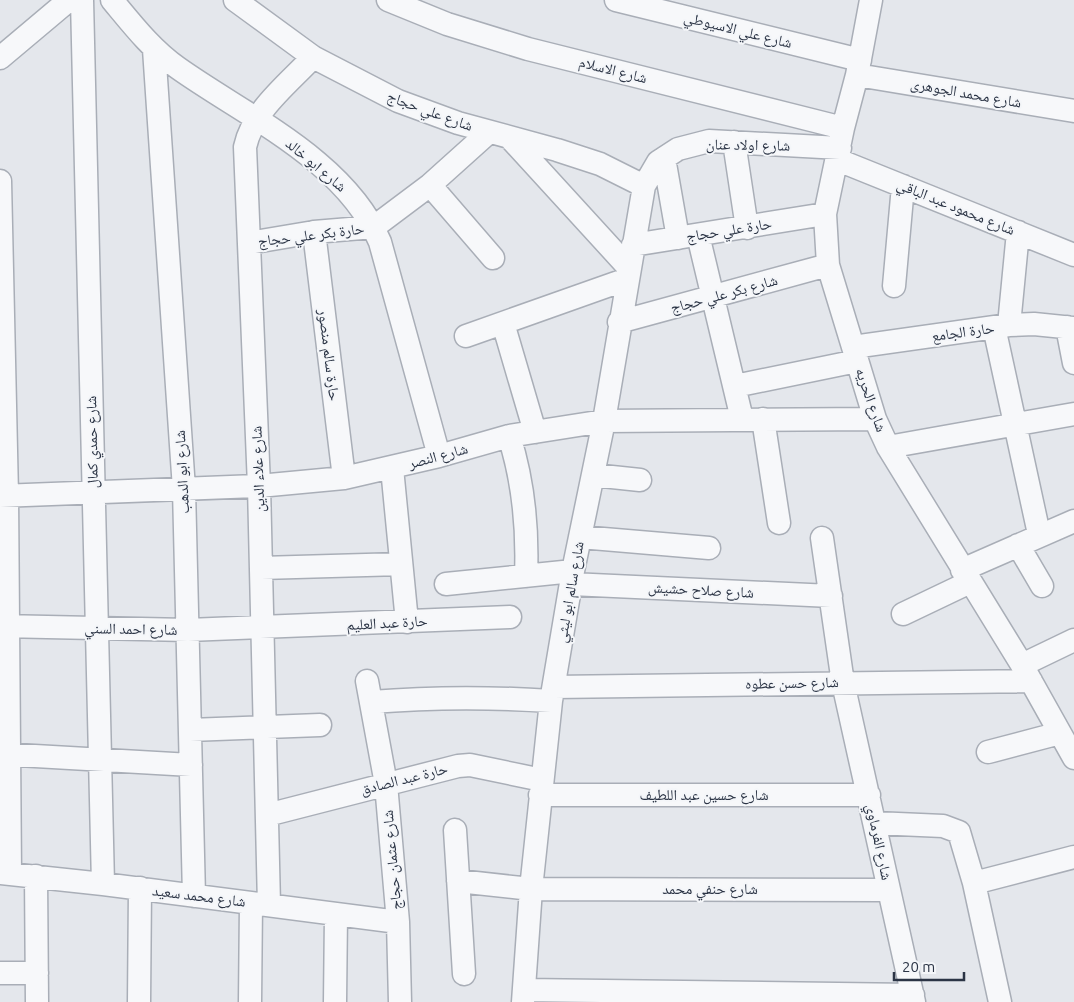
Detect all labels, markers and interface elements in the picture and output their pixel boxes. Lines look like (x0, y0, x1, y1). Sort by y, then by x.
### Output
street label: شارع علي الاسيوطي (681, 8, 794, 55)
street label: شارع الاسلام (577, 53, 649, 88)
street label: شارع محمد الجوهرى (909, 74, 1023, 113)
street label: شارع علي حجاج (384, 87, 475, 137)
street label: شارع ابو خالد (281, 134, 350, 196)
street label: شارع اولاد عنان (706, 135, 791, 156)
street label: شارع محمود عبد الباقي (893, 175, 1018, 242)
street label: حارة علي حجاج (685, 214, 774, 248)
street label: حارة بكر علي حجاج (257, 219, 366, 253)
street label: شارع بكر علي حجاج (668, 271, 780, 320)
street label: حارة سالم منصور (313, 307, 344, 403)
street label: حارة الجامع (930, 319, 996, 346)
street label: شارع الحريه (851, 366, 890, 435)
street label: شارع حمدي كمال (82, 395, 105, 488)
street label: شارع علاء الدين (247, 425, 270, 513)
street label: شارع ابو الدهب (171, 429, 194, 514)
street label: شارع النصر (405, 439, 470, 474)
street label: شارع سالم ابو ليثي (552, 540, 591, 645)
street label: شارع صلاح حشيش (648, 578, 755, 603)
street label: حارة عبد العليم (346, 612, 428, 635)
street label: شارع احمد السني (84, 619, 178, 642)
street label: شارع حسن عطوه (745, 673, 839, 694)
street label: حارة عبد الصادق (358, 759, 450, 800)
street label: شارع حسين عبد اللطيف (639, 786, 769, 805)
street label: شارع الفرماوي (859, 802, 896, 882)
street label: شارع عثمان حجاج (379, 809, 406, 911)
street label: شارع حنفي محمد (662, 880, 758, 901)
street label: شارع محمد سعيد (151, 881, 247, 912)
scale bar (894, 950, 964, 982)
text: 20 m (902, 958, 935, 975)

